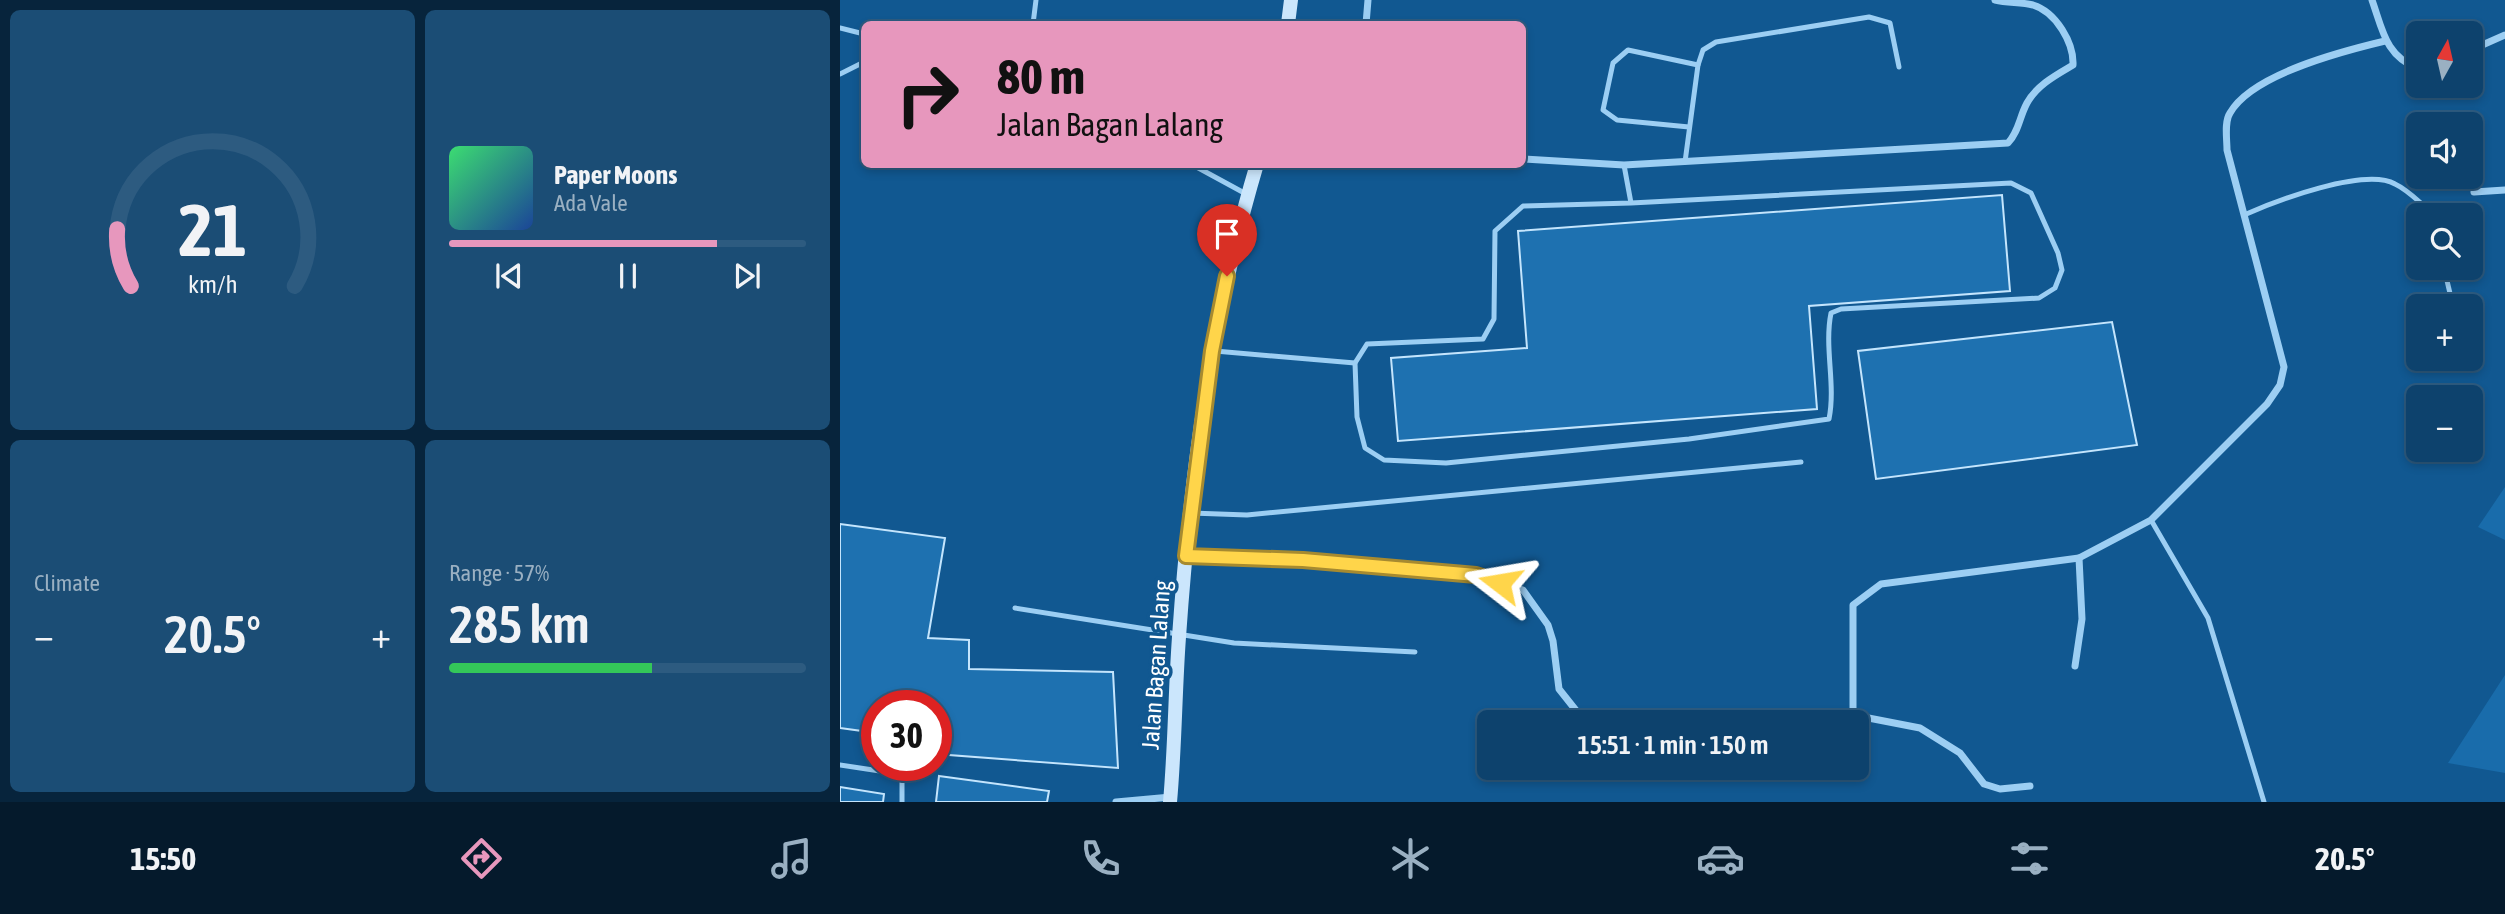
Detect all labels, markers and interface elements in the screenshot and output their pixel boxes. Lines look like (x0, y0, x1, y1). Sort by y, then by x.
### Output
north arrow (2406, 21, 2483, 98)
map controls (2406, 21, 2483, 462)
text: 80 m (997, 48, 1085, 104)
icon: right (882, 49, 973, 140)
text: Jalan Bagan Lalang (997, 106, 1223, 143)
button: sound (2406, 112, 2483, 189)
text: Paper Moons (554, 160, 677, 190)
text: 21 (178, 189, 247, 272)
text: Ada Vale (554, 190, 628, 216)
button: search (2406, 203, 2483, 280)
pin (1197, 204, 1257, 276)
icon: arrive (1208, 215, 1246, 253)
icon: previous (490, 257, 528, 295)
icon: pause (609, 257, 647, 295)
icon: next (728, 257, 766, 295)
text: km/h (188, 270, 237, 298)
button: + (2406, 294, 2483, 371)
button: − (2406, 385, 2483, 462)
position arrow (1463, 546, 1537, 620)
text: Range · 57% (449, 560, 549, 586)
text: Climate (34, 570, 100, 596)
street label: Jalan Bagan Lalang (1137, 579, 1175, 751)
text: 285 km (449, 594, 590, 654)
text: 20.5° (164, 604, 261, 664)
text: − (34, 613, 54, 656)
text: + (371, 613, 391, 656)
speed limit sign: 30 (861, 690, 952, 781)
text: 15:51 · 1 min · 150 m (1578, 730, 1768, 760)
icon: directions (457, 834, 506, 883)
icon: music (767, 834, 816, 883)
icon: phone (1076, 834, 1125, 883)
icon: climate (1386, 834, 1435, 883)
icon: car (1696, 834, 1745, 883)
icon: filters (2005, 834, 2054, 883)
text: 15:50 (130, 840, 196, 877)
text: 20.5° (2315, 840, 2375, 877)

